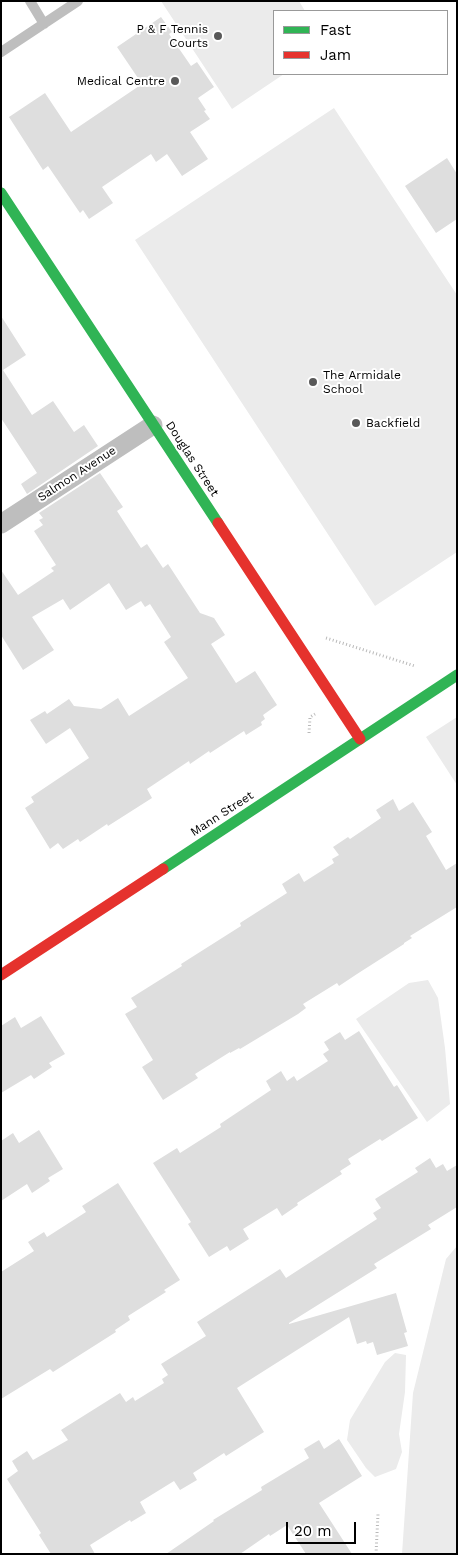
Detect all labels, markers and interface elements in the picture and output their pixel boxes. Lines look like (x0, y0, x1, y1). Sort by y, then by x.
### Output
legend (273, 10, 448, 75)
text: Fast (320, 21, 351, 39)
place label: P & F Tennis Courts (136, 22, 208, 50)
marker: P & F Tennis Courts (212, 30, 224, 42)
text: Jam (320, 46, 351, 64)
place label: Medical Centre (77, 74, 165, 88)
marker: Medical Centre (169, 75, 181, 87)
place label: The Armidale School (323, 368, 401, 396)
marker: The Armidale School (307, 376, 319, 388)
place label: Backfield (366, 416, 420, 430)
marker: Backfield (350, 417, 362, 429)
street label: Douglas Street (162, 419, 222, 499)
street label: Salmon Avenue (35, 443, 119, 505)
street label: Mann Street (188, 788, 256, 840)
scale bar (288, 1512, 358, 1544)
text: 20 m (294, 1522, 332, 1540)

